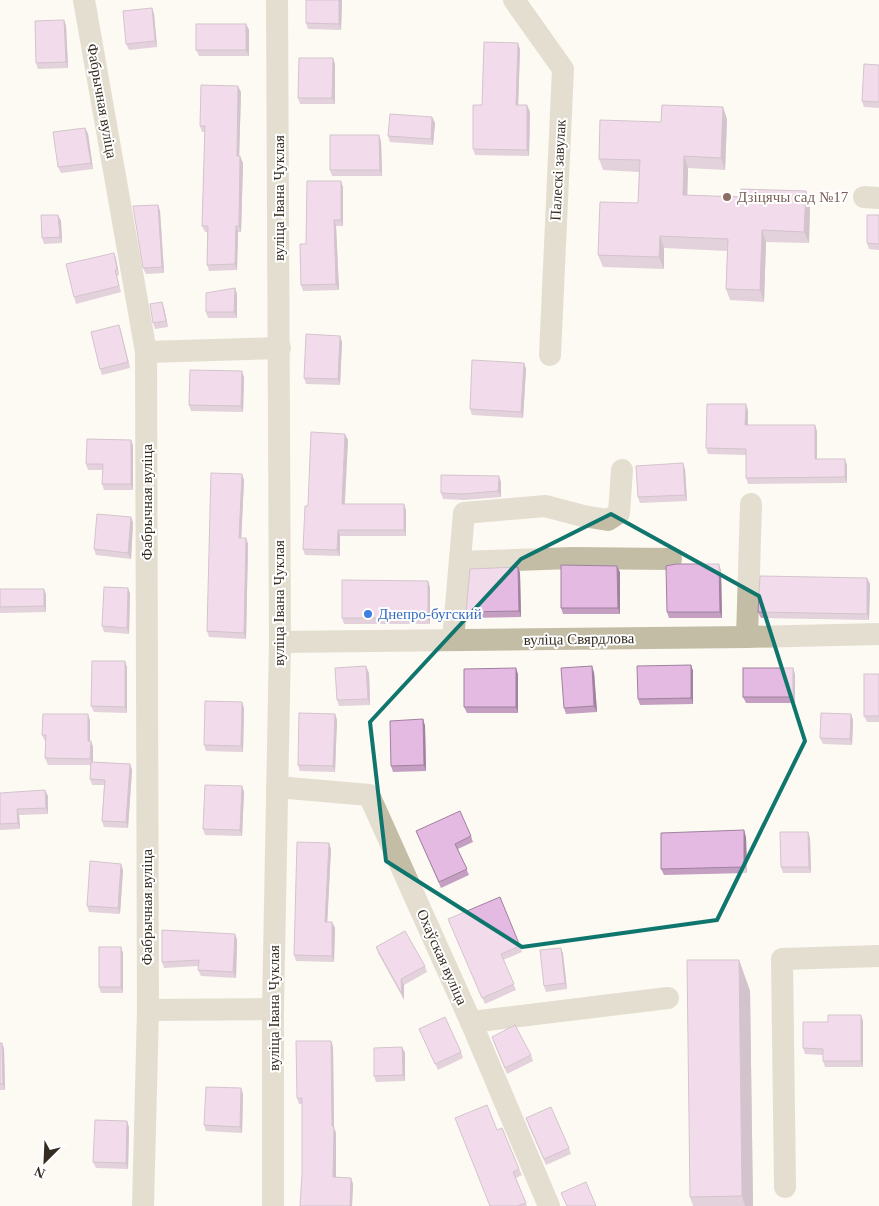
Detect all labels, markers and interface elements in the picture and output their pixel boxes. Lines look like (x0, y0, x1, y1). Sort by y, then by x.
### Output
street label: Фабрычная вуліца (84, 42, 120, 160)
street label: Палескі завулак (547, 118, 569, 221)
street label: вуліца Івана Чуклая (271, 135, 287, 261)
place label: Дзіцячы сад №17 (737, 189, 849, 205)
marker: Дзіцячы сад №17 (721, 191, 733, 203)
street label: Фабрычная вуліца (139, 443, 155, 560)
street label: вуліца Івана Чуклая (271, 540, 287, 666)
place label: Днепро-бугский (378, 606, 482, 622)
marker: Днепро-бугский (362, 608, 374, 620)
street label: вуліца Свярдлова (523, 630, 635, 648)
street label: Фабрычная вуліца (139, 848, 155, 965)
street label: Охаўская вуліца (414, 907, 470, 1008)
street label: вуліца Івана Чуклая (266, 945, 282, 1071)
north arrow (20, 1136, 70, 1186)
text: N (32, 1164, 48, 1181)

